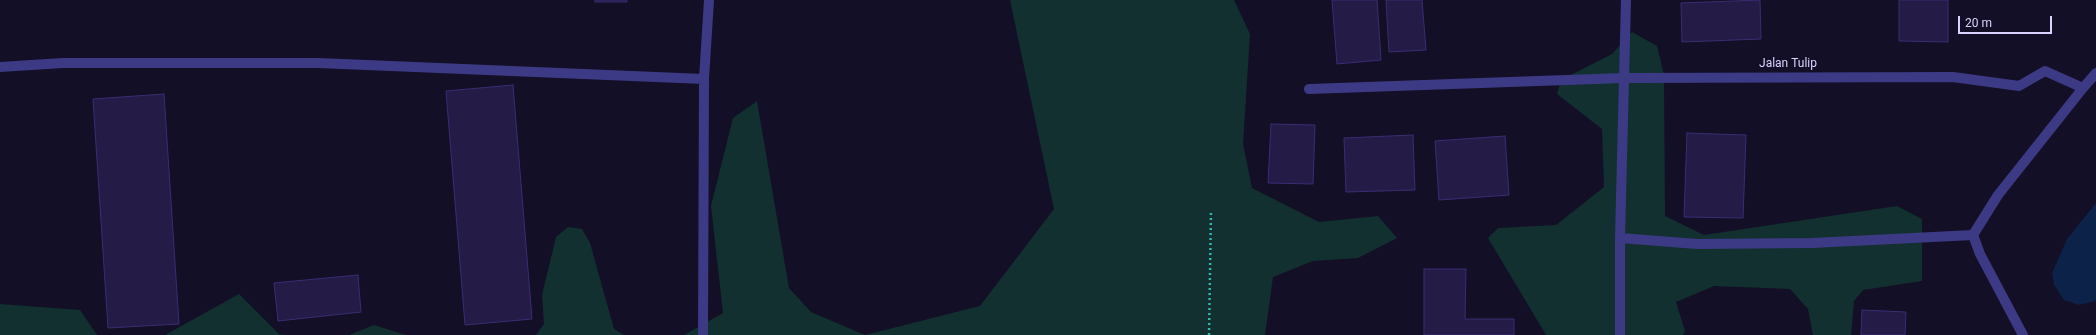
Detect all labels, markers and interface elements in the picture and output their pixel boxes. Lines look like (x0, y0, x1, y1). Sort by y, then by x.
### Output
scale bar (1960, 8, 2054, 34)
text: 20 m (1965, 16, 1992, 30)
street label: Jalan Tulip (1759, 57, 1817, 71)

